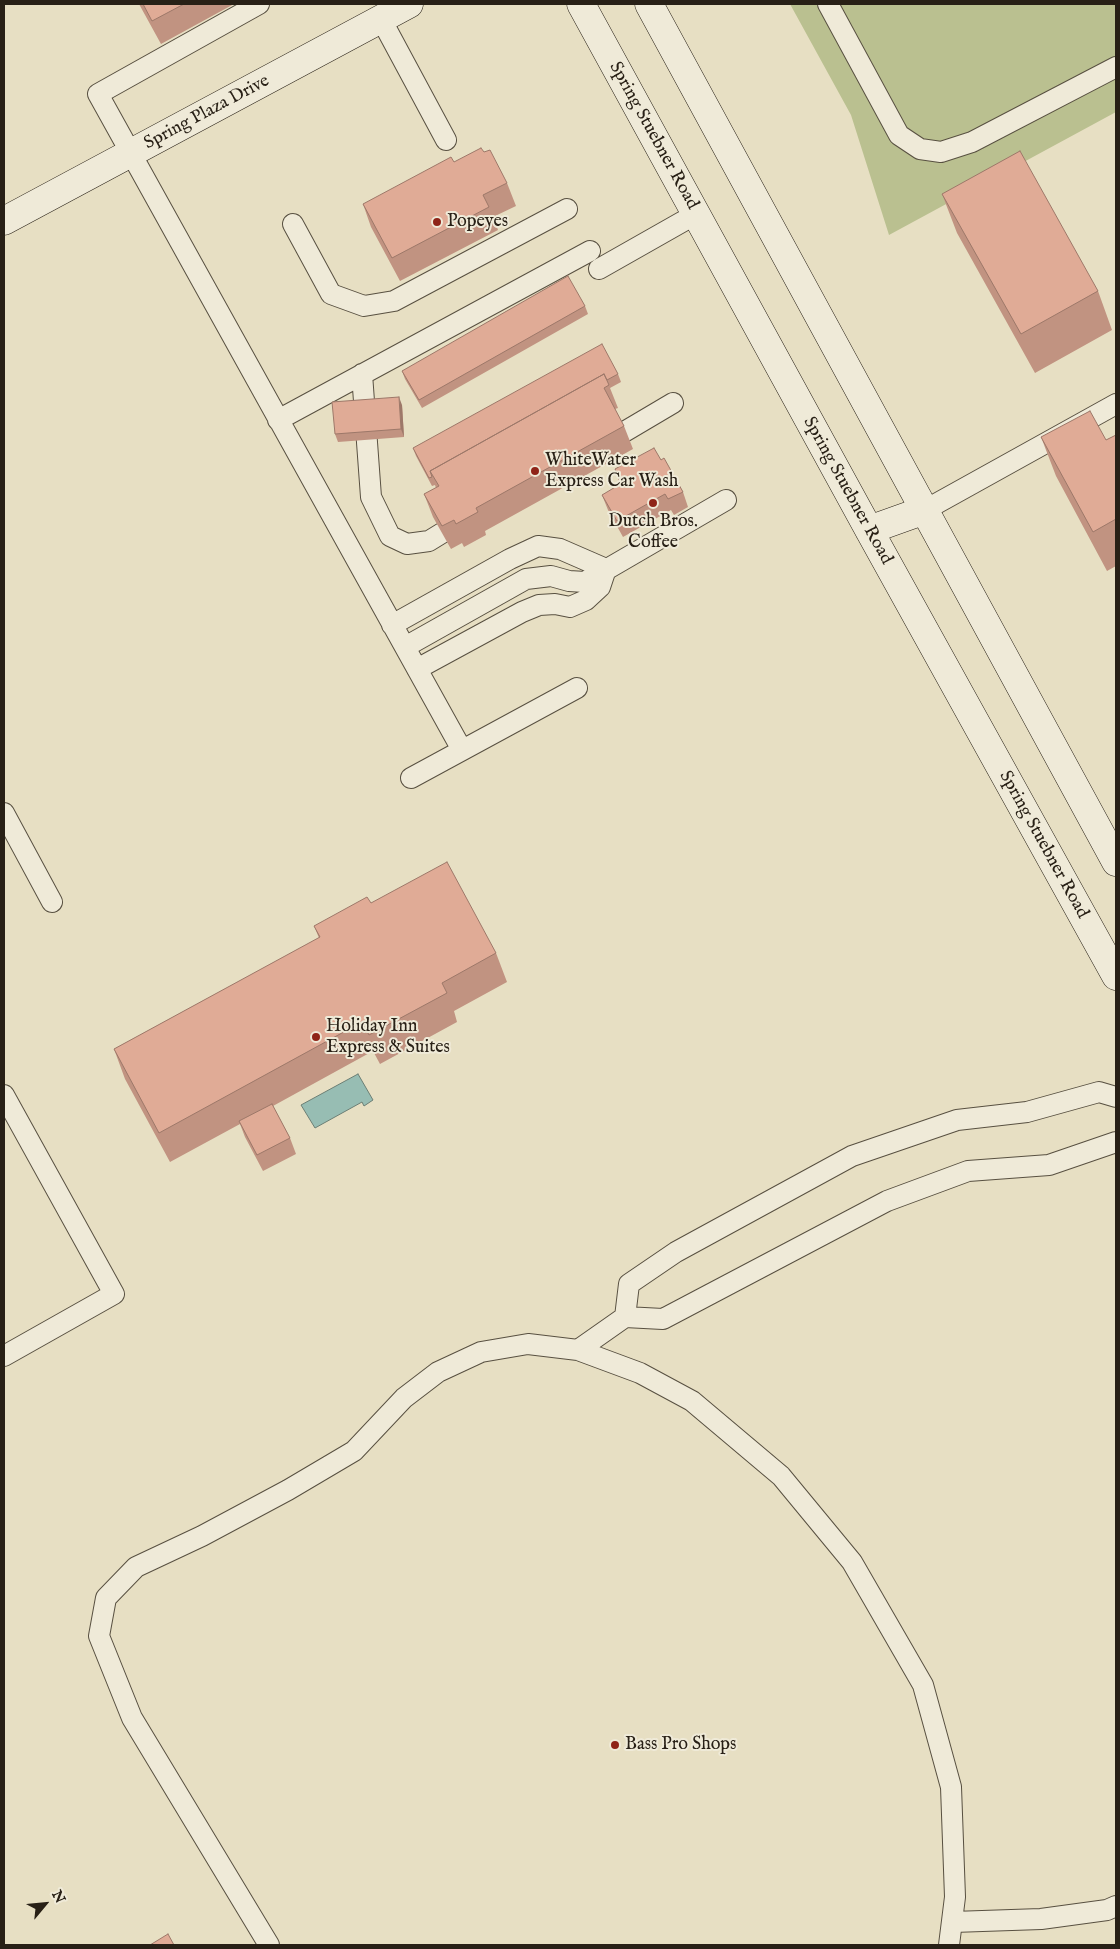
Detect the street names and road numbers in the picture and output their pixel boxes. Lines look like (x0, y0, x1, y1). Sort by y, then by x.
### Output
street label: Spring Stuebner Road (603, 58, 703, 214)
street label: Spring Plaza Drive (141, 71, 273, 155)
street label: Spring Stuebner Road (797, 413, 897, 569)
street label: Spring Stuebner Road (993, 767, 1093, 923)

